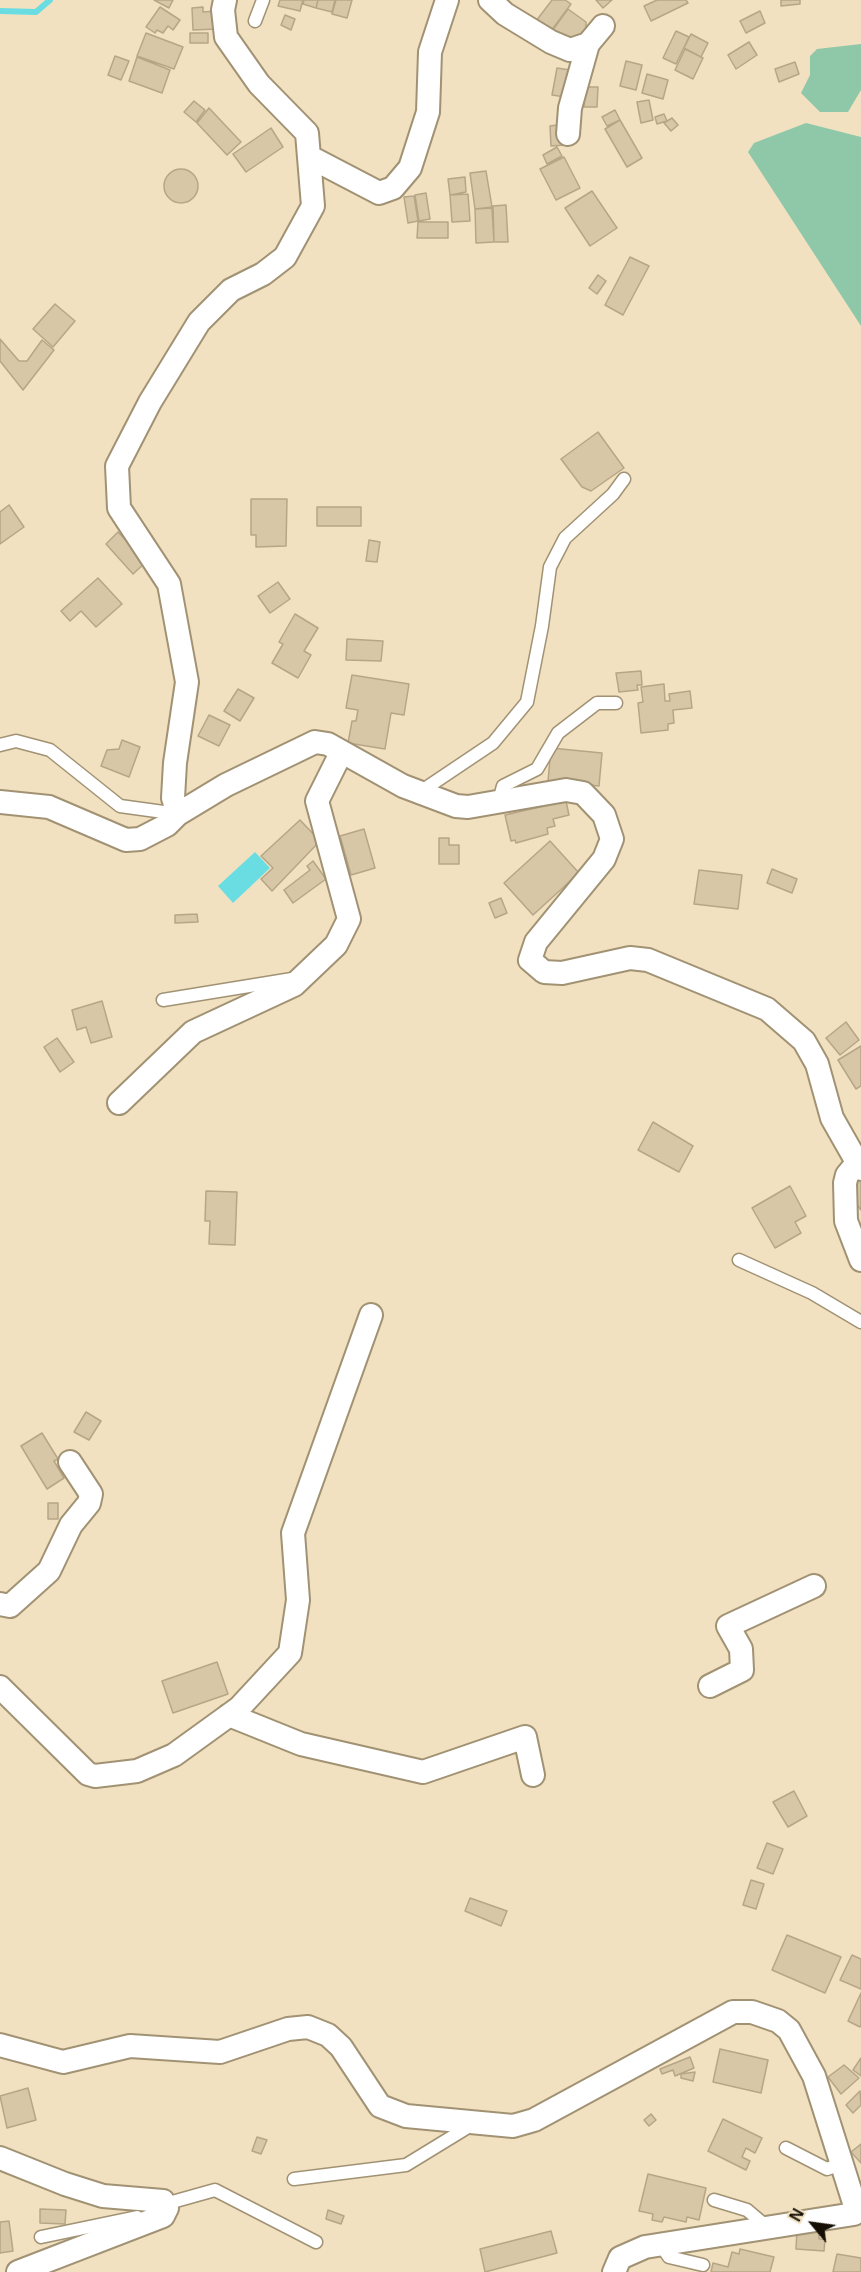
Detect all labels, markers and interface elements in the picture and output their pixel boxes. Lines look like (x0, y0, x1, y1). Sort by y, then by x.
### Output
north arrow (783, 2194, 843, 2254)
text: N (787, 2206, 807, 2224)

